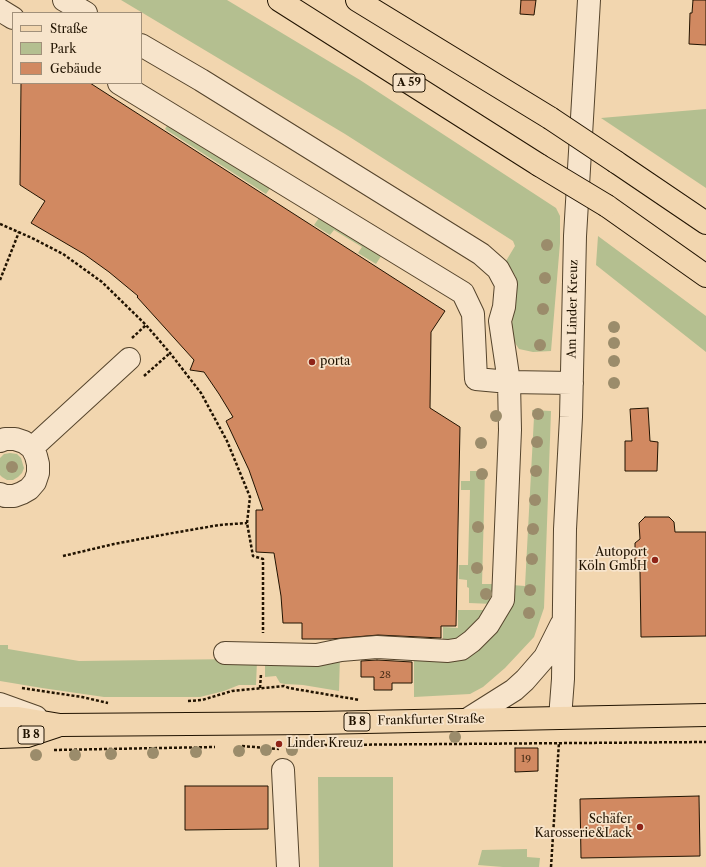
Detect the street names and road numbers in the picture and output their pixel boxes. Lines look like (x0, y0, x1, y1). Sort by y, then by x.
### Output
road number: A 59 (393, 74, 425, 92)
street label: Am Linder Kreuz (565, 259, 581, 359)
street label: Frankfurter Straße (377, 712, 485, 728)
road number: B 8 (344, 713, 370, 731)
road number: B 8 (18, 726, 44, 744)

